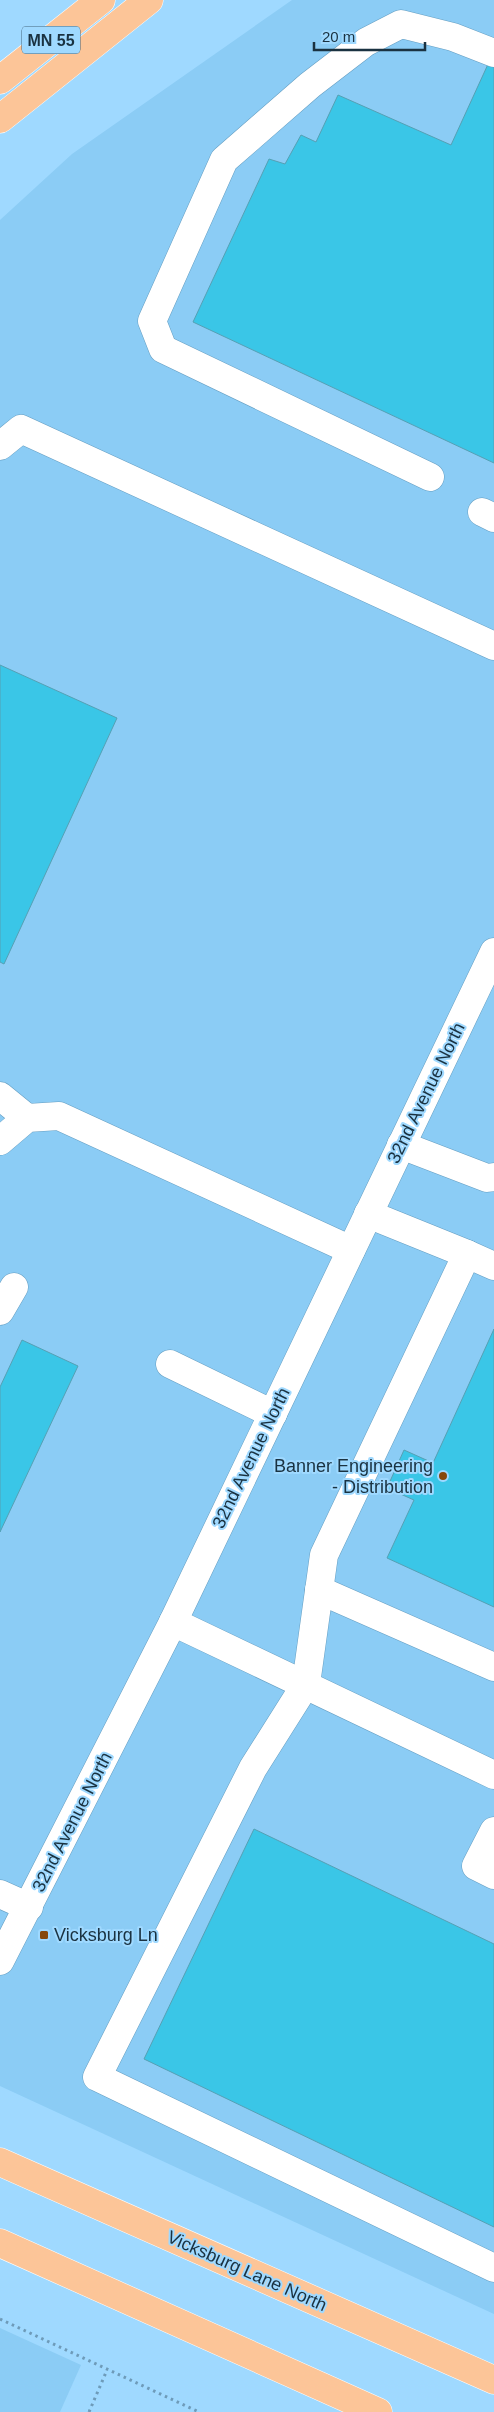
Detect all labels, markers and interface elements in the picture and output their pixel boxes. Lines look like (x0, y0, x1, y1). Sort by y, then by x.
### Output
scale bar (314, 20, 425, 52)
road number: MN 55 (22, 26, 80, 54)
text: 20 m (322, 28, 355, 45)
street label: 32nd Avenue North (383, 1020, 469, 1166)
street label: 32nd Avenue North (208, 1385, 294, 1531)
place label: Banner Engineering - Distribution (274, 1456, 433, 1497)
marker: Banner Engineering - Distribution (437, 1470, 449, 1482)
street label: 32nd Avenue North (28, 1749, 116, 1895)
place label: Vicksburg Ln (54, 1925, 158, 1945)
marker: Vicksburg Ln (38, 1929, 50, 1941)
street label: Vicksburg Lane North (164, 2227, 330, 2315)

